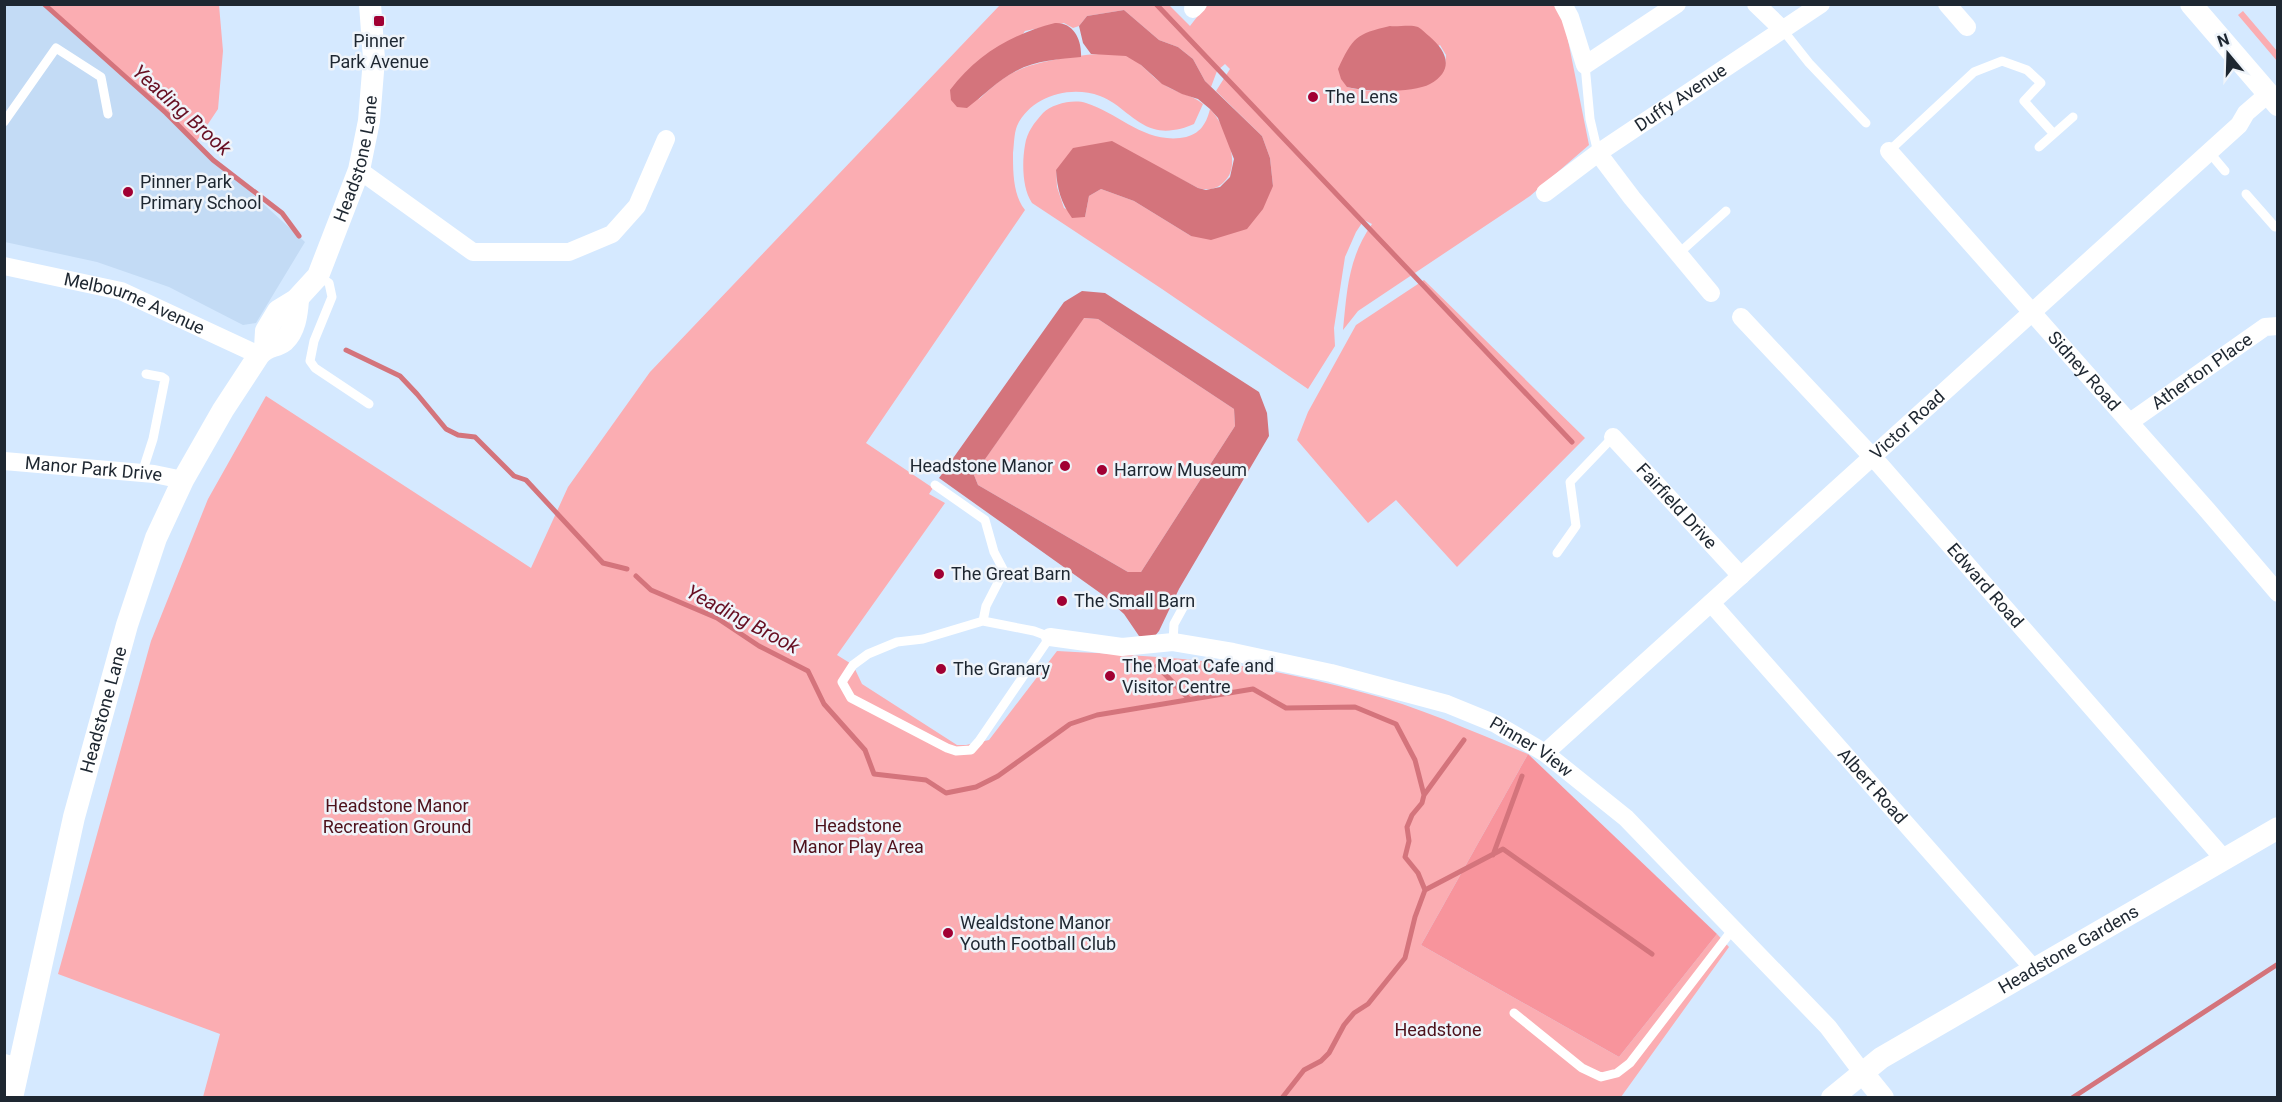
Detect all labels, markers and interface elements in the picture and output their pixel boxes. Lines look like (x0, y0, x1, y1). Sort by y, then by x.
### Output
marker: Pinner Park Avenue (372, 14, 386, 28)
north arrow (2198, 24, 2258, 84)
text: N (2215, 29, 2232, 51)
place label: Pinner Park Avenue (329, 30, 429, 72)
water label: Yeading Brook (128, 59, 237, 161)
street label: Duffy Avenue (1631, 59, 1731, 135)
place label: The Lens (1325, 86, 1398, 107)
marker: The Lens (1306, 90, 1320, 104)
street label: Headstone Lane (329, 95, 381, 225)
place label: Pinner Park Primary School (140, 171, 262, 213)
marker: Pinner Park Primary School (121, 185, 135, 199)
street label: Melbourne Avenue (62, 268, 208, 338)
street label: Sidney Road (2044, 327, 2125, 415)
street label: Atherton Place (2147, 328, 2256, 414)
street label: Victor Road (1866, 385, 1949, 464)
street label: Manor Park Drive (24, 452, 164, 485)
place label: Headstone Manor (910, 455, 1053, 476)
marker: Headstone Manor (1058, 459, 1072, 473)
place label: Harrow Museum (1114, 459, 1247, 480)
street label: Fairfield Drive (1632, 459, 1722, 553)
marker: Harrow Museum (1095, 463, 1109, 477)
street label: Edward Road (1943, 539, 2028, 632)
place label: The Great Barn (951, 563, 1071, 584)
marker: The Great Barn (932, 567, 946, 581)
water label: Yeading Brook (682, 579, 805, 659)
place label: The Small Barn (1074, 590, 1195, 611)
marker: The Small Barn (1055, 594, 1069, 608)
street label: Headstone Lane (76, 644, 131, 775)
place label: The Moat Cafe and Visitor Centre (1122, 655, 1274, 697)
place label: The Granary (953, 658, 1050, 679)
marker: The Granary (934, 662, 948, 676)
marker: The Moat Cafe and Visitor Centre (1103, 669, 1117, 683)
street label: Pinner View (1486, 712, 1578, 781)
street label: Albert Road (1834, 743, 1912, 828)
park label: Headstone Manor Recreation Ground (323, 795, 471, 837)
park label: Headstone Manor Play Area (792, 815, 924, 857)
street label: Headstone Gardens (1994, 900, 2142, 998)
place label: Wealdstone Manor Youth Football Club (960, 912, 1116, 954)
marker: Wealdstone Manor Youth Football Club (941, 926, 955, 940)
park label: Headstone (1394, 1019, 1482, 1040)

